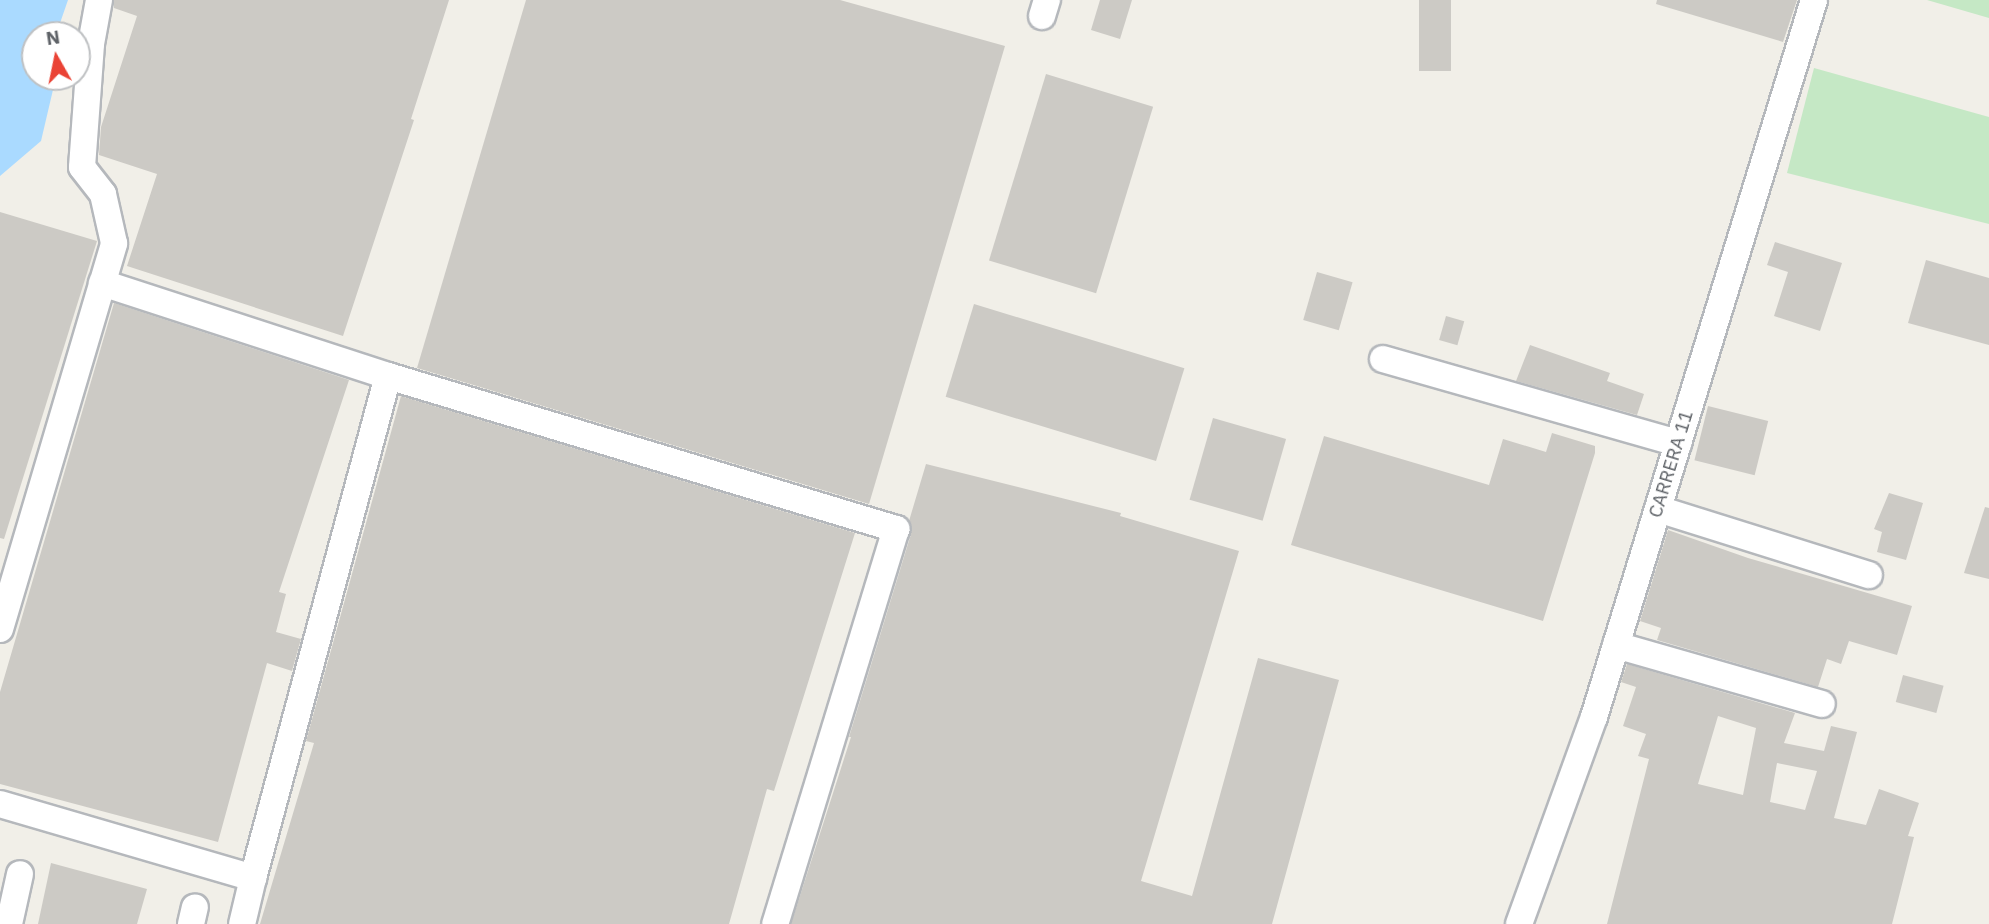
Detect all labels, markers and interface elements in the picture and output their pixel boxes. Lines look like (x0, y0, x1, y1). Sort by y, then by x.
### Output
north arrow (21, 21, 91, 91)
text: N (44, 24, 62, 50)
street label: CARRERA 11 (1644, 408, 1698, 520)

